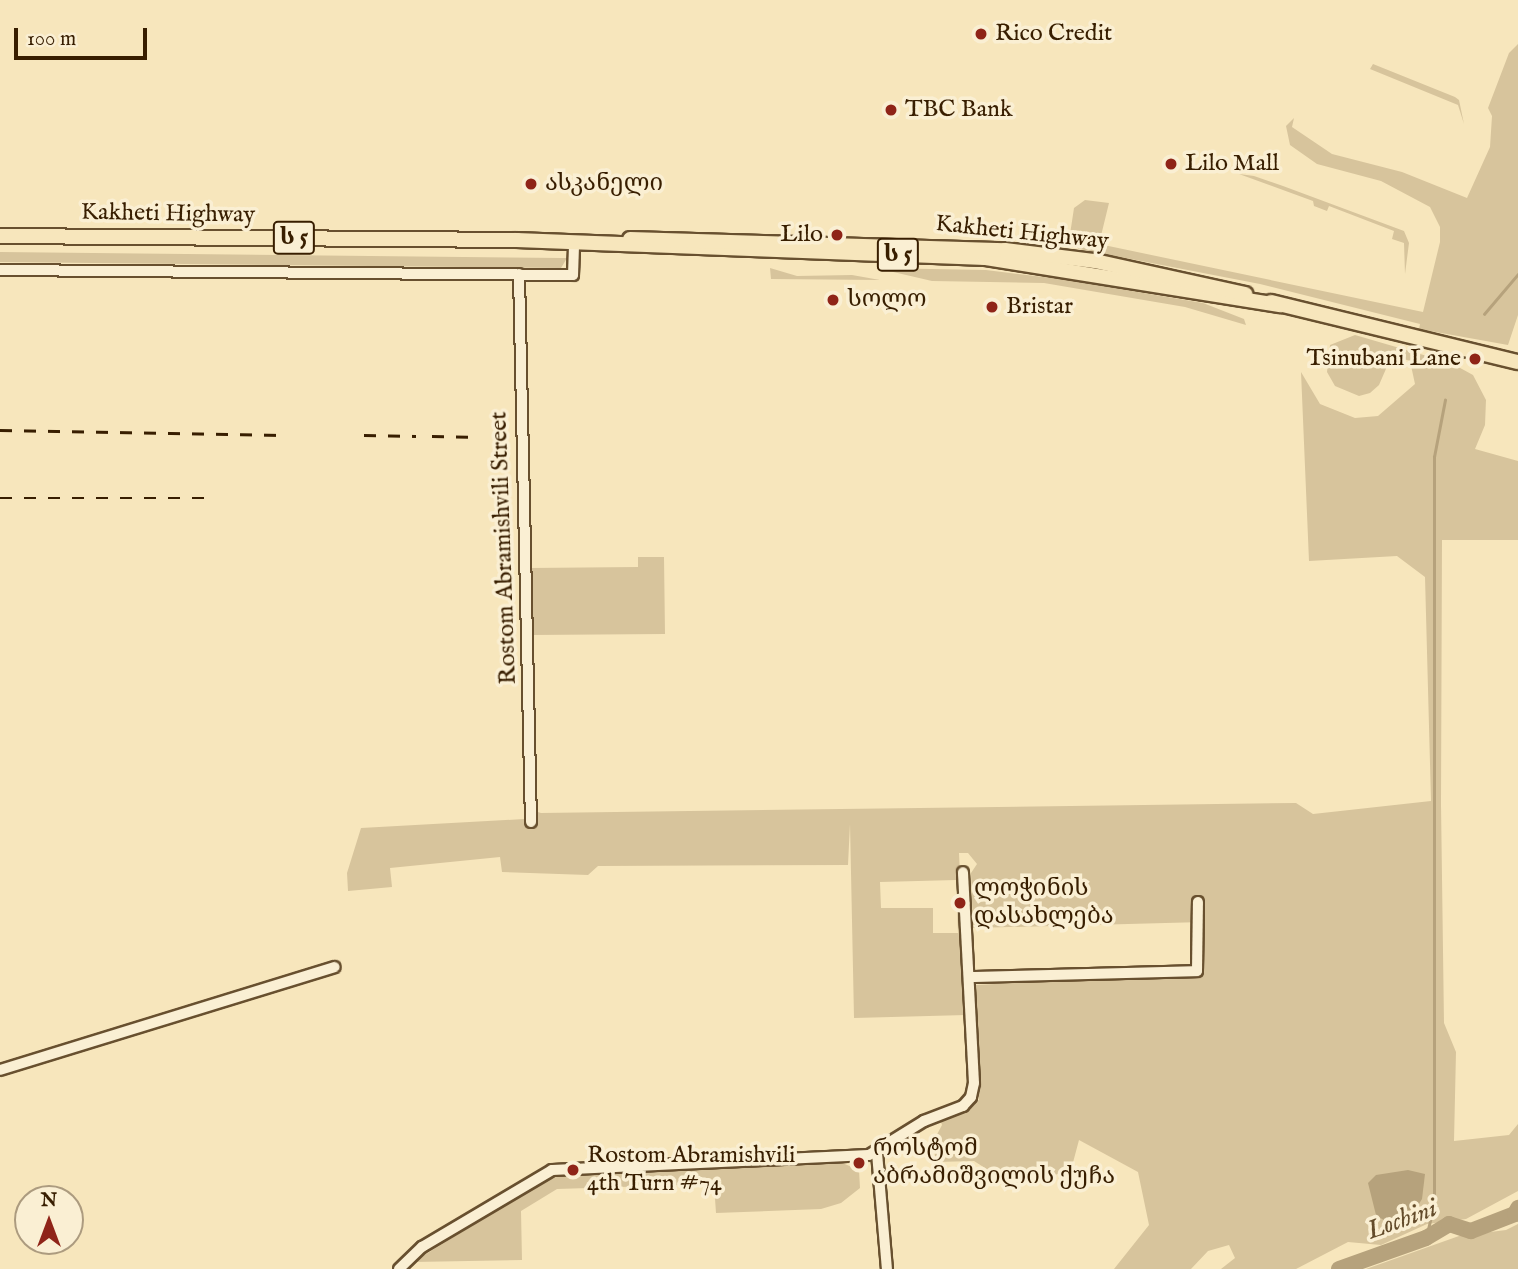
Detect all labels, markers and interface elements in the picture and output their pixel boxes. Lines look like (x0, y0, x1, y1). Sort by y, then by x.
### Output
scale bar (18, 14, 150, 58)
place label: Rico Credit (995, 20, 1112, 48)
text: 100 m (27, 26, 76, 53)
marker: Rico Credit (973, 26, 989, 42)
place label: TBC Bank (905, 96, 1013, 124)
marker: TBC Bank (883, 102, 899, 118)
place label: Lilo Mall (1185, 150, 1279, 178)
marker: Lilo Mall (1163, 156, 1179, 172)
place label: ასკანელი (545, 170, 663, 198)
marker: ასკანელი (523, 176, 539, 192)
street label: Kakheti Highway (81, 198, 255, 230)
street label: Kakheti Highway (934, 210, 1110, 256)
road number: ს 5 (271, 218, 317, 258)
place label: Lilo (780, 221, 823, 249)
marker: Lilo (829, 227, 845, 243)
road number: ს 5 (875, 236, 921, 274)
place label: სოლო (847, 286, 927, 314)
marker: სოლო (825, 292, 841, 308)
place label: Bristar (1006, 293, 1073, 321)
marker: Bristar (984, 299, 1000, 315)
place label: Tsinubani Lane (1307, 345, 1461, 373)
marker: Tsinubani Lane (1467, 351, 1483, 367)
street label: Rostom Abramishvili Street (485, 411, 523, 685)
place label: ლოჭინის დასახლება (974, 875, 1114, 931)
marker: ლოჭინის დასახლება (952, 895, 968, 911)
place label: როსტომ აბრამიშვილის ქუჩა (873, 1135, 1115, 1191)
place label: Rostom Abramishvili 4th Turn #74 (587, 1142, 795, 1198)
marker: როსტომ აბრამიშვილის ქუჩა (851, 1155, 867, 1171)
marker: Rostom Abramishvili 4th Turn #74 (565, 1162, 581, 1178)
north arrow (14, 1185, 84, 1255)
text: N (41, 1189, 57, 1213)
water label: Lochini (1363, 1193, 1441, 1247)

